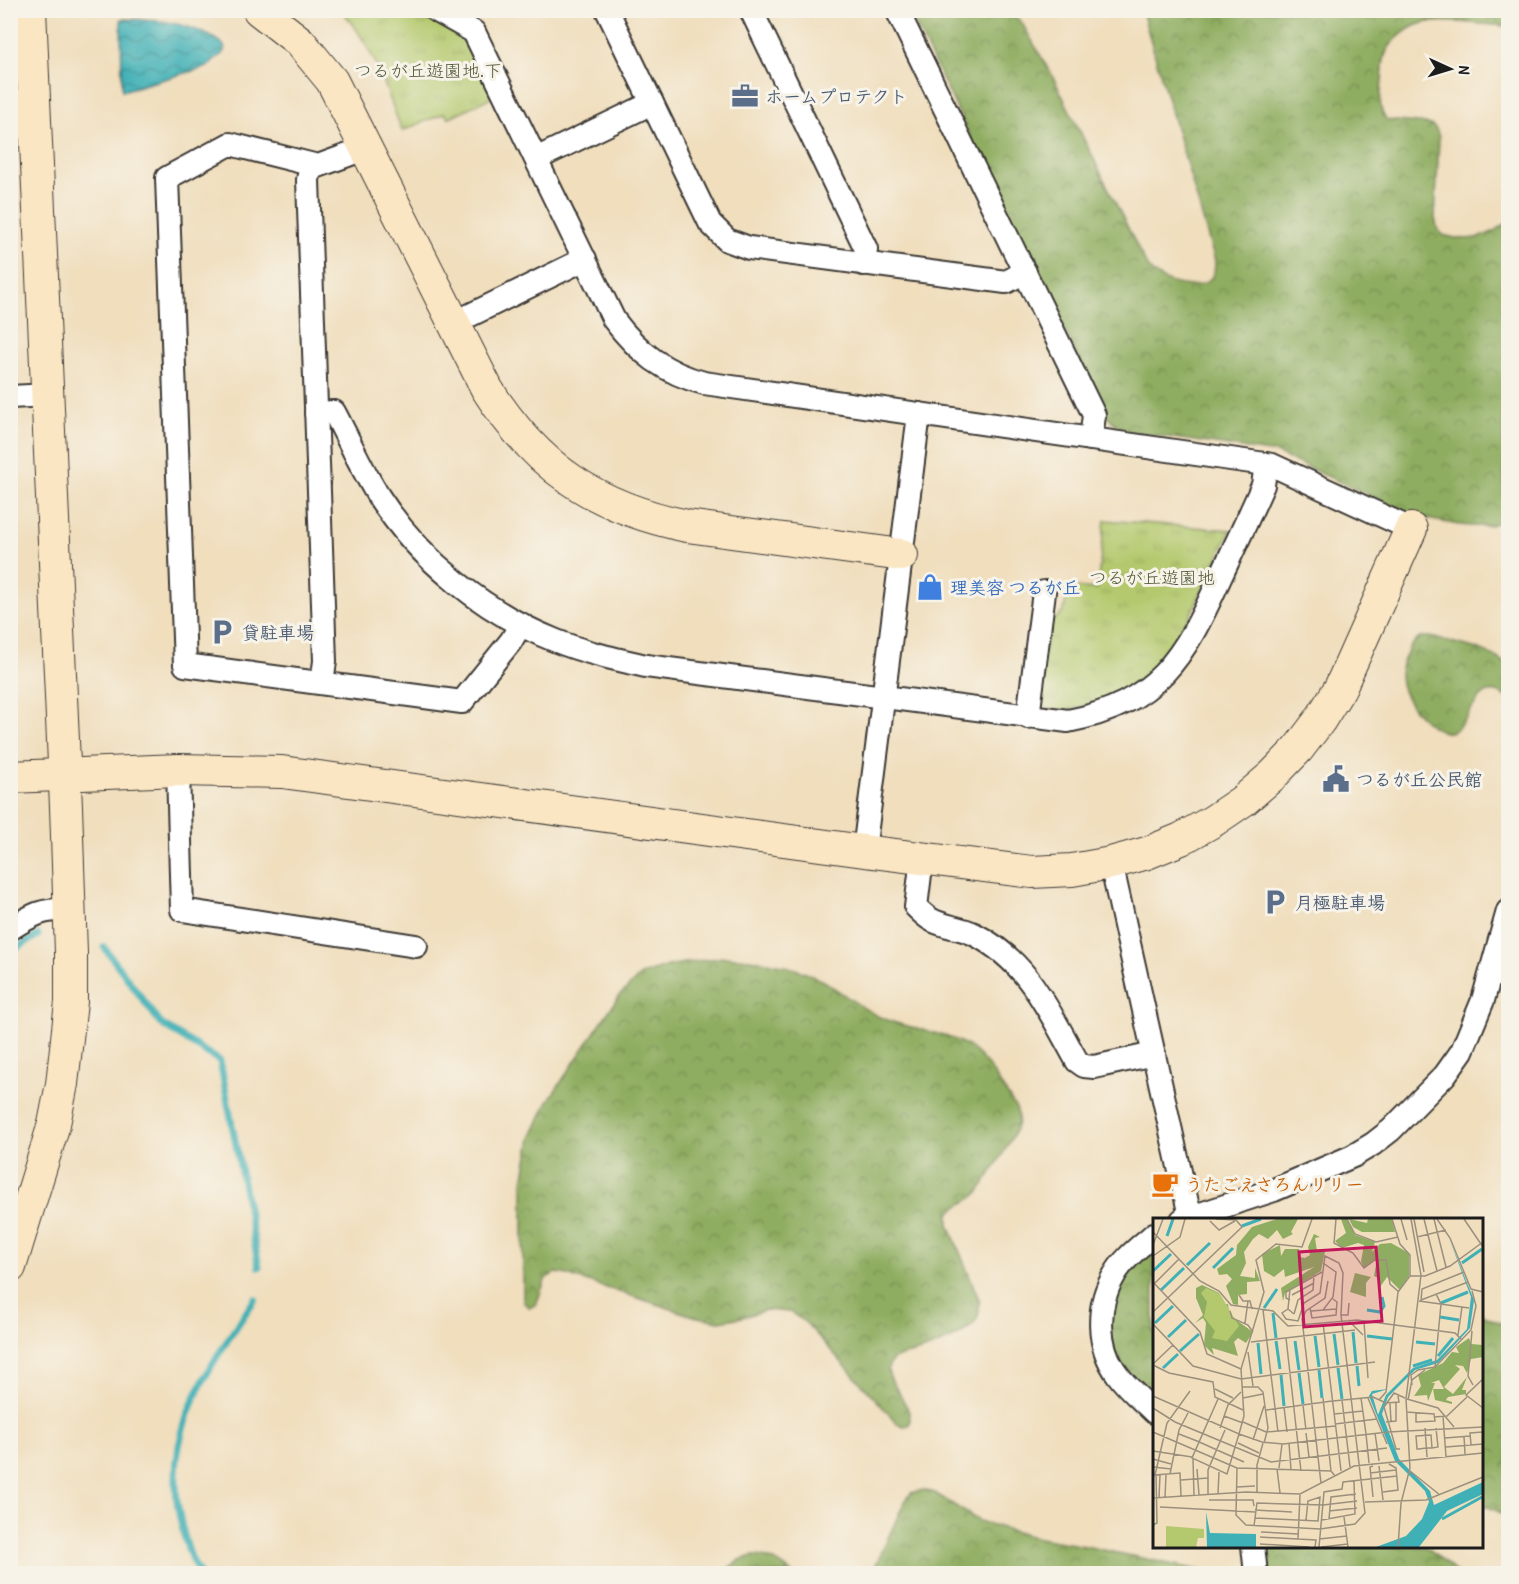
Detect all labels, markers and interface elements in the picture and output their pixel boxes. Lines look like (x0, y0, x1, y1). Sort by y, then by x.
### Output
north arrow (1420, 39, 1480, 99)
park label: つるが丘遊園地.下 (354, 58, 502, 83)
text: N (1454, 65, 1476, 76)
office icon: ホームプロテクト (730, 81, 760, 111)
place label: ホームプロテクト (765, 84, 908, 109)
park label: つるが丘遊園地 (1089, 565, 1215, 590)
shop icon: 理美容 つるが丘 (915, 572, 945, 602)
place label: 理美容 つるが丘 (950, 575, 1080, 600)
parking icon: 貸駐車場 (207, 617, 237, 647)
place label: 貸駐車場 (242, 620, 314, 645)
public building icon: つるが丘公民館 (1321, 764, 1351, 794)
place label: つるが丘公民館 (1356, 767, 1482, 792)
parking icon: 月極駐車場 (1260, 887, 1290, 917)
place label: 月極駐車場 (1295, 890, 1385, 915)
cafe icon: うたごえさろんリリー (1150, 1169, 1180, 1199)
place label: うたごえさろんリリー (1185, 1172, 1364, 1197)
inset map (1153, 1218, 1483, 1548)

